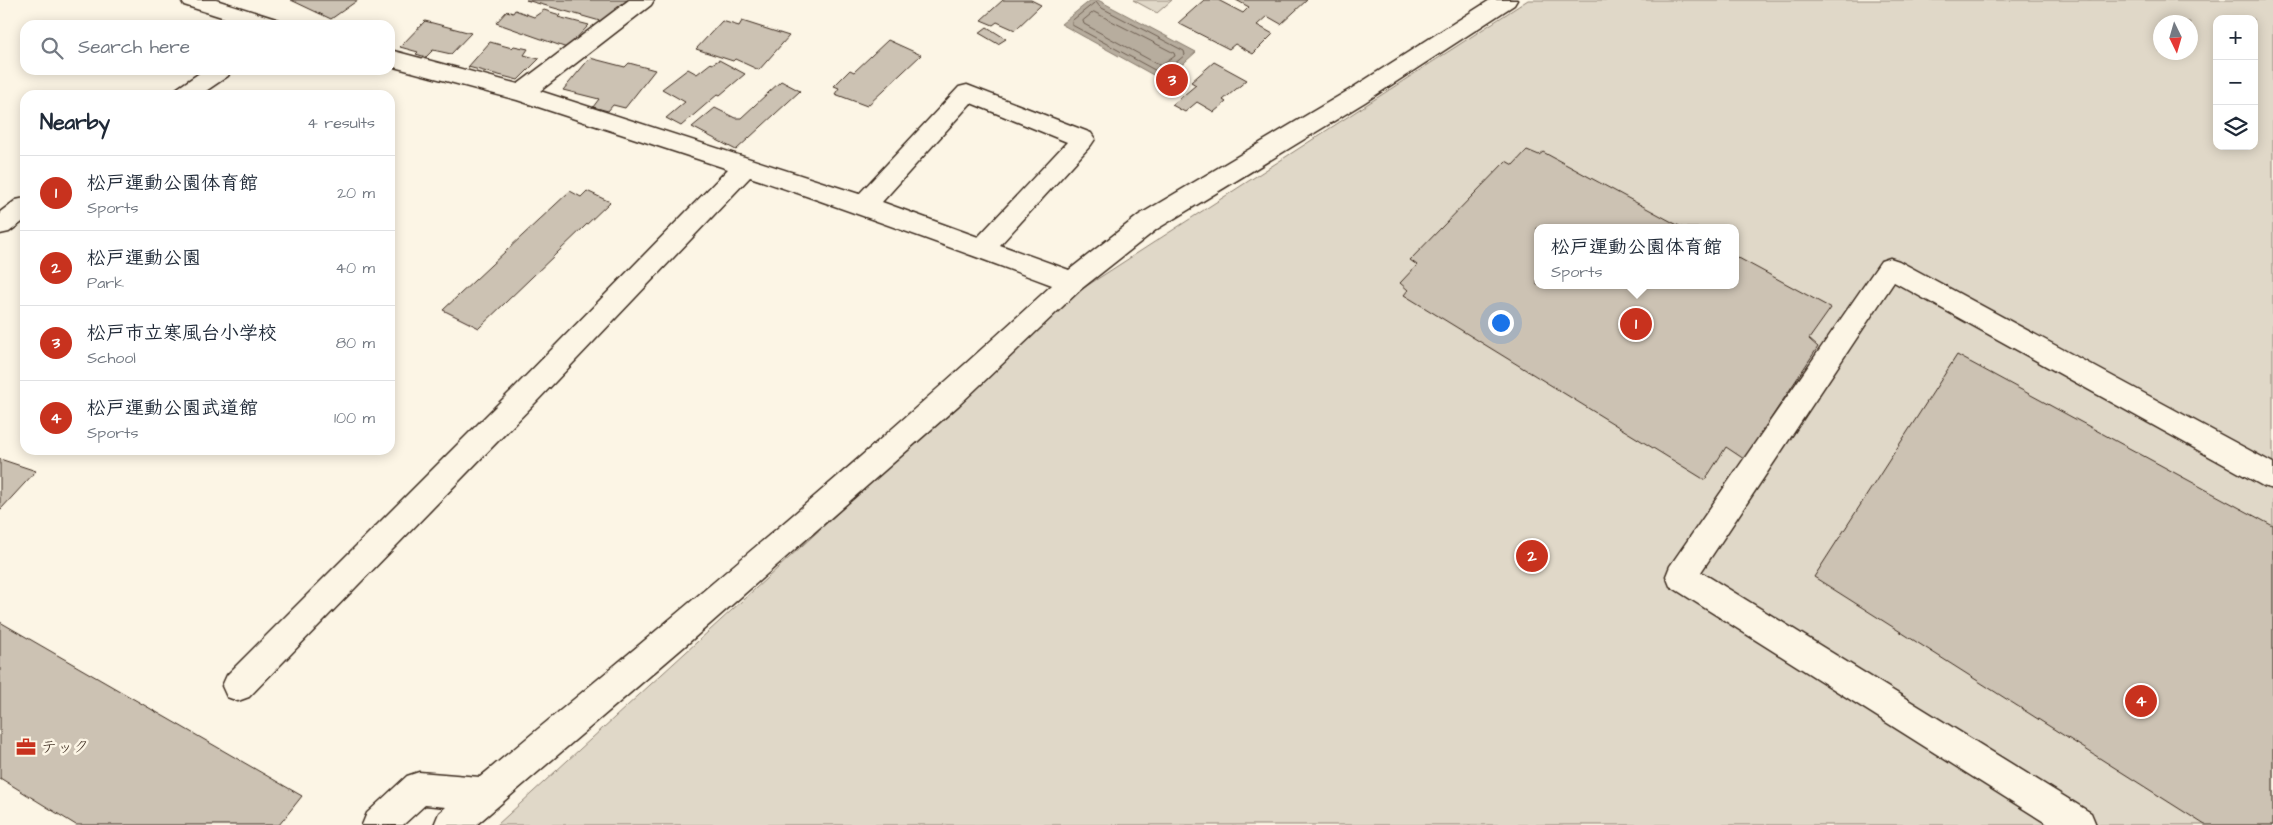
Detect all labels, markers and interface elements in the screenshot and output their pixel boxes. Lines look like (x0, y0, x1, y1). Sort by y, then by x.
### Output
north arrow (2153, 15, 2198, 60)
map controls (2213, 15, 2258, 150)
button: + (2213, 15, 2258, 60)
search box (20, 20, 395, 75)
icon: search (38, 34, 66, 62)
text: Search here (78, 34, 190, 61)
button: − (2213, 60, 2258, 105)
pin: 3 (1156, 61, 1188, 99)
button: layers (2213, 105, 2258, 150)
text: Nearby (40, 108, 110, 137)
text: 4 results (307, 112, 375, 134)
text: 松戸運動公園体育館 (87, 170, 258, 197)
text: 1 (55, 182, 57, 204)
text: 20 m (337, 182, 375, 204)
text: Sports (87, 197, 139, 219)
popup (1534, 224, 1739, 289)
text: 松戸運動公園体育館 (1551, 234, 1722, 261)
text: 松戸運動公園 (87, 245, 201, 272)
text: 2 (51, 257, 61, 279)
text: 40 m (335, 257, 375, 279)
text: Sports (1551, 261, 1603, 283)
text: Park (87, 272, 124, 294)
pin: 1 (1620, 305, 1652, 343)
your location (1488, 310, 1514, 336)
text: 松戸市立寒風台小学校 (87, 320, 277, 347)
text: 3 (52, 332, 60, 354)
text: 80 m (336, 332, 375, 354)
text: School (87, 347, 136, 369)
text: 松戸運動公園武道館 (87, 395, 258, 422)
text: 4 (51, 407, 61, 429)
text: 100 m (334, 407, 375, 429)
text: Sports (87, 422, 139, 444)
pin: 2 (1516, 537, 1548, 575)
pin: 4 (2125, 682, 2157, 720)
office icon: テック (15, 736, 37, 758)
place label: テック (41, 736, 89, 758)

